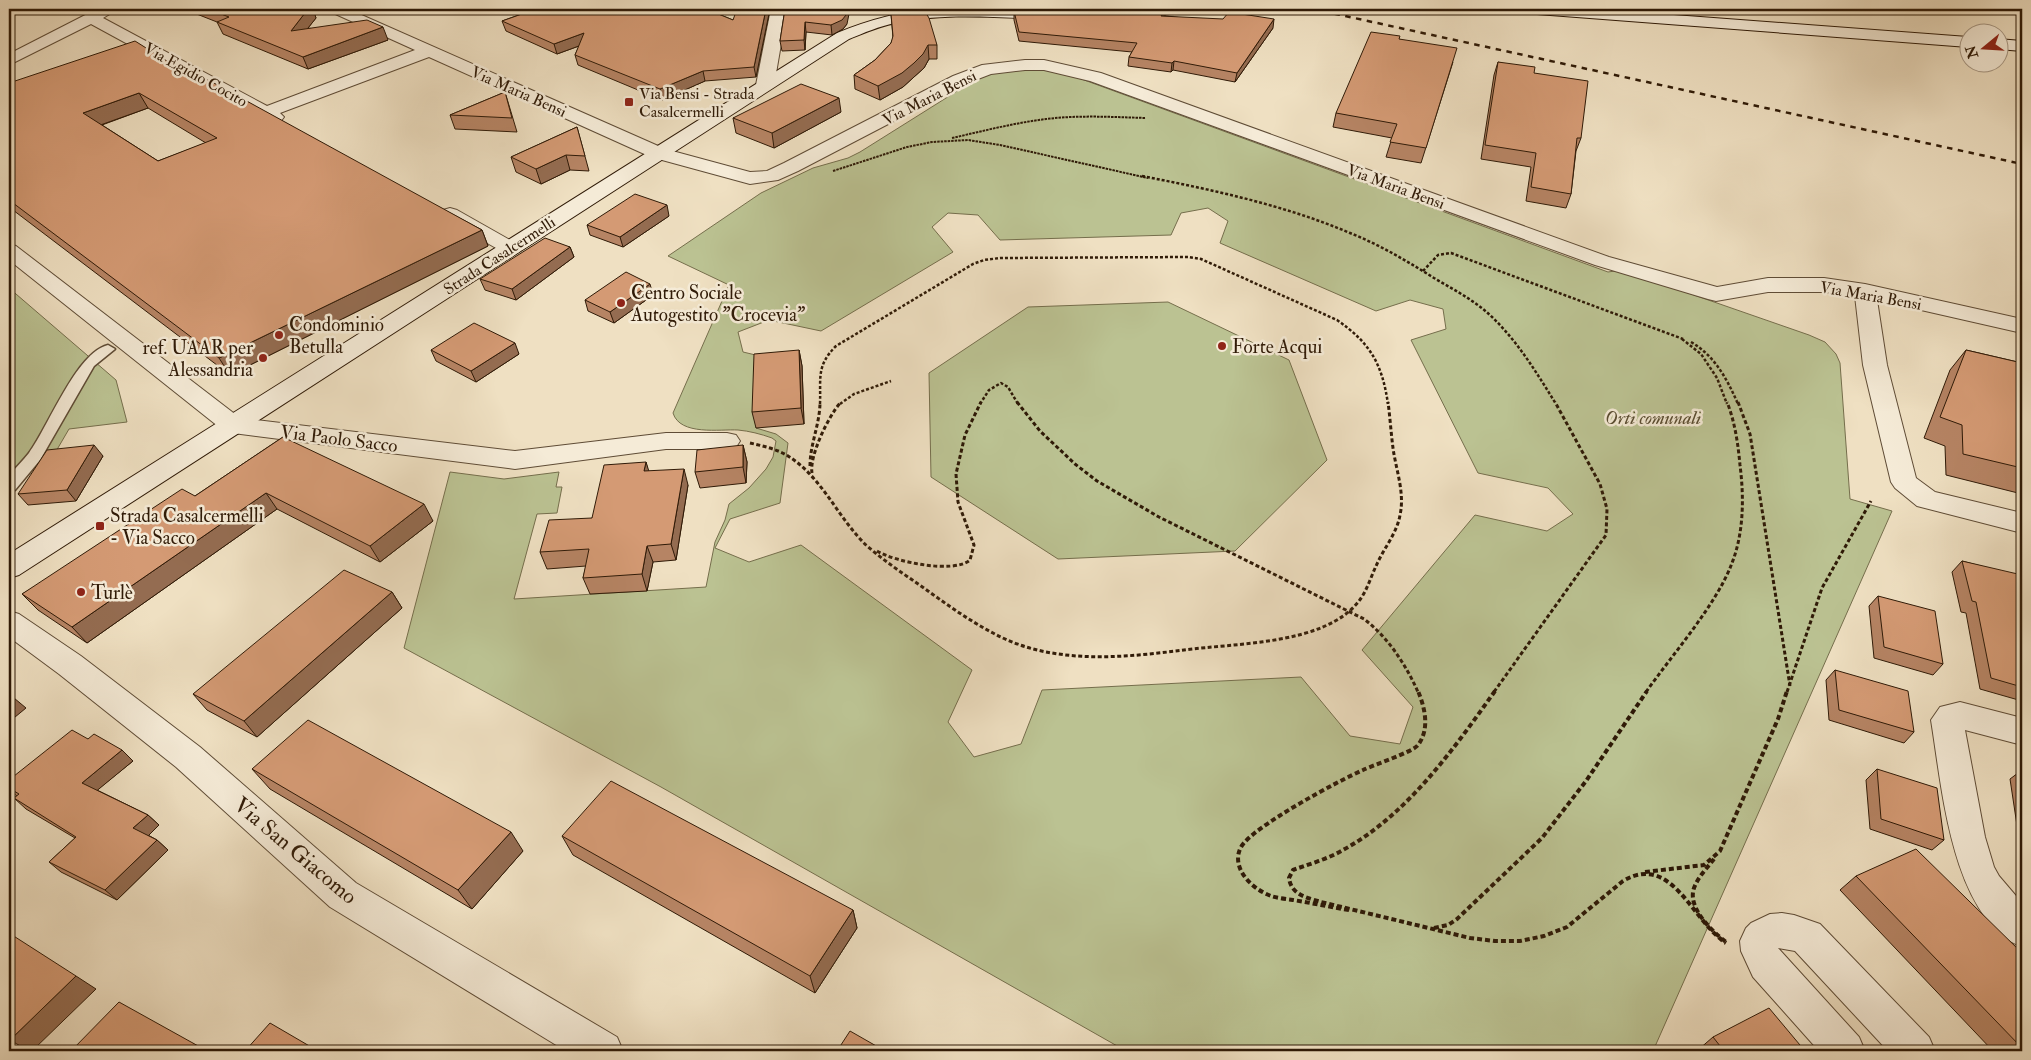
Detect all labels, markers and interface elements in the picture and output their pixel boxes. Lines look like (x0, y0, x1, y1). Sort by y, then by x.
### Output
north arrow (1958, 22, 2008, 72)
street label: Via Egidio Cocito (140, 38, 251, 112)
text: N (1962, 43, 1982, 61)
street label: Via Maria Bensi (468, 62, 570, 122)
street label: Via Maria Bensi (879, 66, 980, 130)
place label: Via Bensi - Strada Casalcermelli (639, 84, 755, 122)
marker: Via Bensi - Strada Casalcermelli (623, 96, 635, 108)
street label: Via Maria Bensi (1344, 160, 1447, 214)
street label: Strada Casalcermelli (440, 212, 559, 299)
street label: Via Maria Bensi (1818, 277, 1923, 315)
place label: Centro Sociale Autogestito "Crocevia" (630, 281, 805, 327)
marker: Centro Sociale Autogestito "Crocevia" (615, 297, 627, 309)
place label: Condominio Betulla (289, 313, 384, 359)
marker: Condominio Betulla (273, 329, 285, 341)
place label: Forte Acqui (1232, 335, 1322, 359)
place label: ref. UAAR per Alessandria (143, 336, 253, 382)
marker: Forte Acqui (1216, 340, 1228, 352)
marker: ref. UAAR per Alessandria (257, 352, 269, 364)
park label: Orti comunali (1605, 406, 1701, 430)
street label: Via Paolo Sacco (279, 420, 399, 458)
place label: Strada Casalcermelli - Via Sacco (110, 504, 264, 550)
marker: Strada Casalcermelli - Via Sacco (94, 520, 106, 532)
place label: Turlè (91, 581, 133, 605)
marker: Turlè (75, 586, 87, 598)
street label: Via San Giacomo (228, 791, 363, 911)

